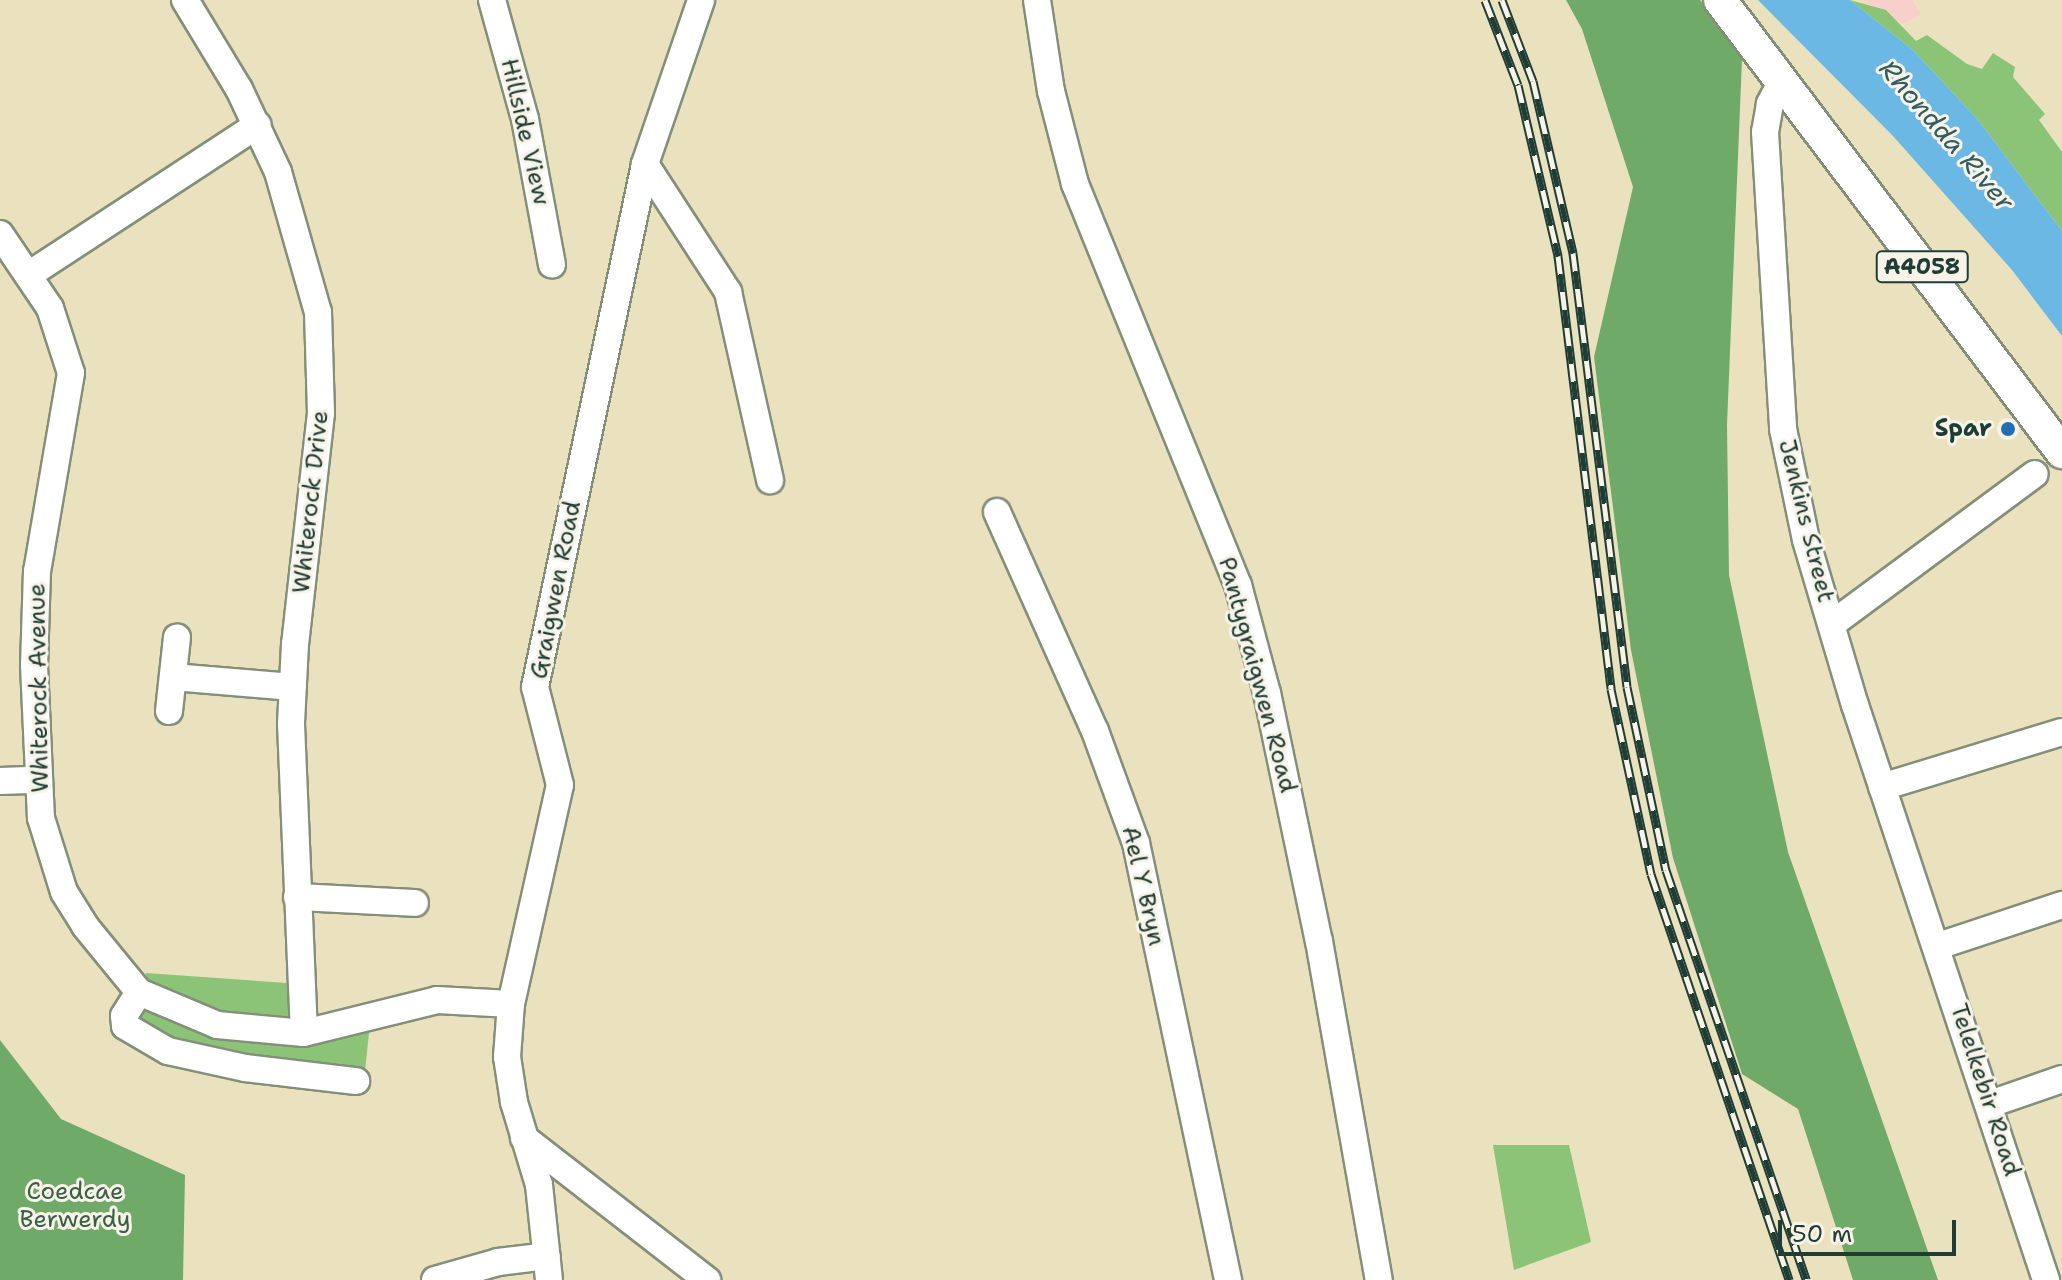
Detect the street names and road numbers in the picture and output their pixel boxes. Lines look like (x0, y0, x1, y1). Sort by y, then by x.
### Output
street label: Hillside View (494, 56, 556, 208)
road number: A4058 (1874, 249, 1970, 285)
street label: Whiterock Drive (287, 409, 335, 595)
street label: Jenkins Street (1772, 436, 1840, 606)
street label: Graigwen Road (525, 499, 587, 681)
street label: Pantygraigwen Road (1212, 554, 1302, 796)
street label: Whiterock Avenue (23, 583, 55, 793)
street label: Ael Y Bryn (1115, 823, 1171, 949)
street label: Telelkebir Road (1944, 1000, 2026, 1180)

